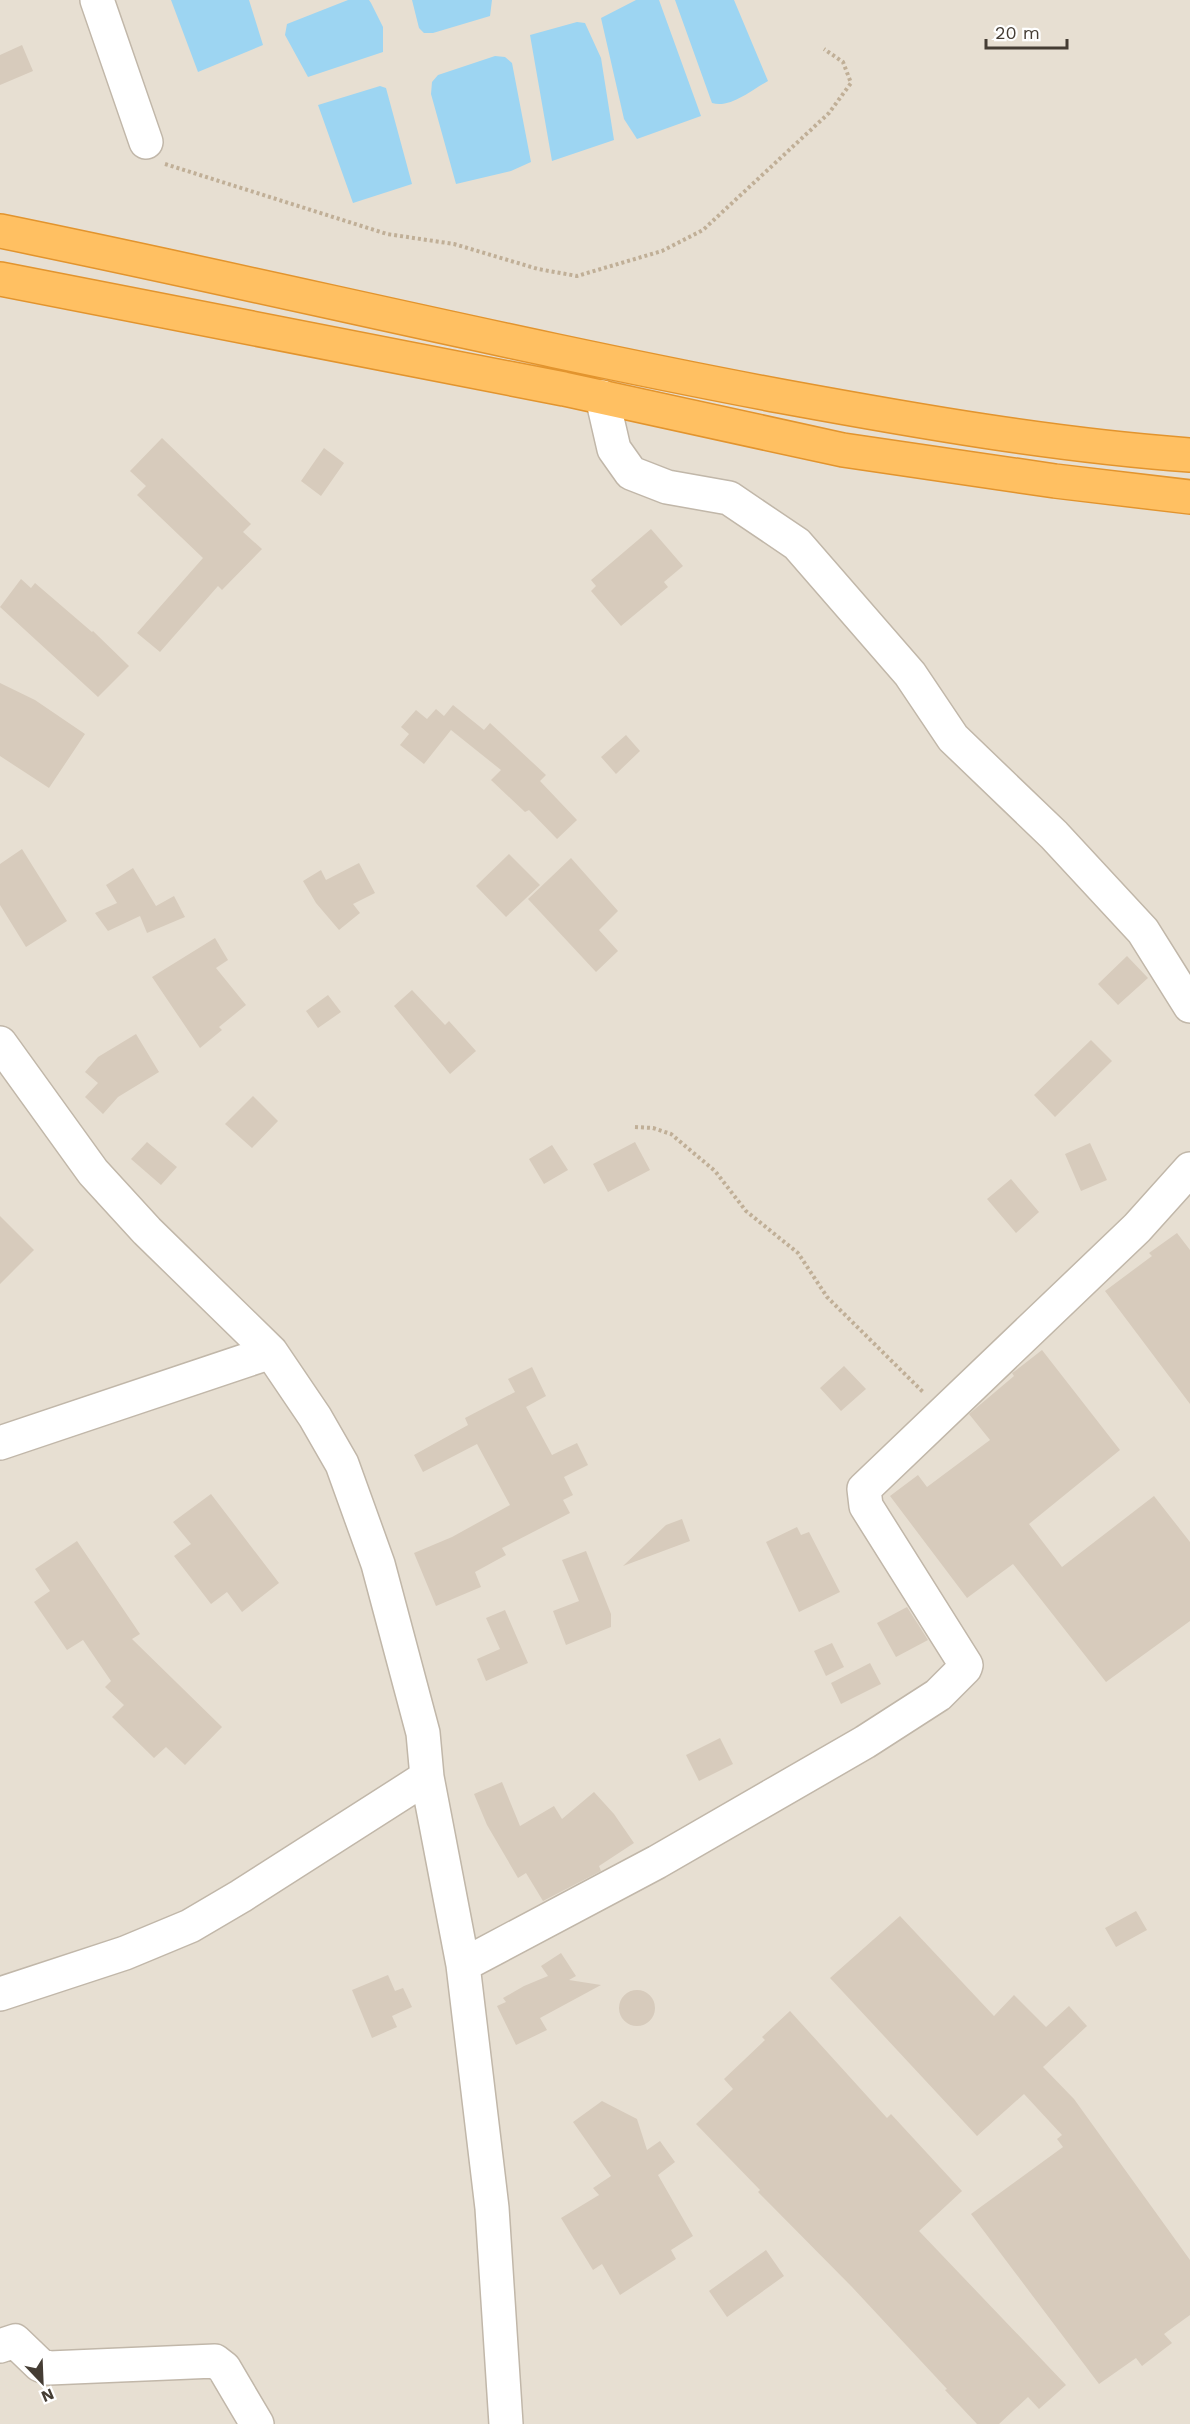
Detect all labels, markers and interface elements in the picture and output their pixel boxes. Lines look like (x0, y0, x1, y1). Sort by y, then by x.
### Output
scale bar (986, 12, 1067, 50)
text: 20 m (995, 22, 1040, 43)
north arrow (12, 2352, 72, 2412)
text: N (38, 2384, 57, 2406)

